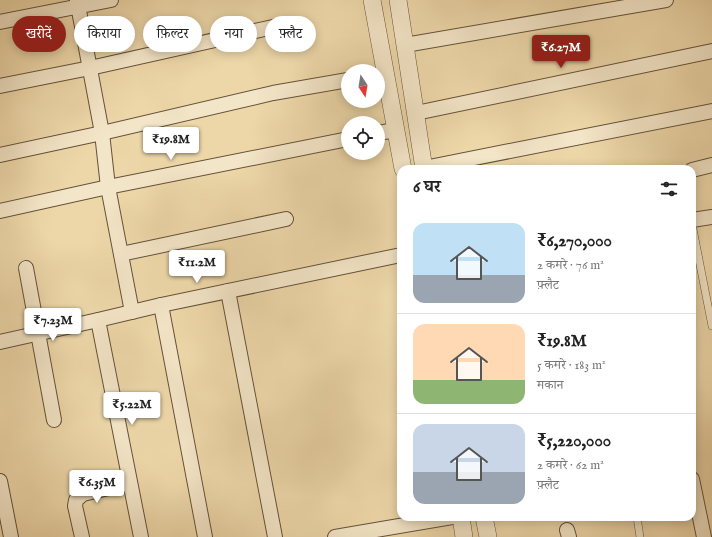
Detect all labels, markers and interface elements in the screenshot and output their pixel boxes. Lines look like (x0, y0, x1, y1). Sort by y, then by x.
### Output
chip: खरीदें (12, 16, 66, 52)
chip: किराया (74, 16, 135, 52)
chip: फ़िल्टर (143, 16, 202, 52)
chip: नया (210, 16, 257, 52)
chip: फ़्लैट (265, 16, 316, 52)
pin: ₹6.27M (528, 35, 594, 69)
text: ₹6.27M (541, 39, 581, 56)
north arrow (341, 64, 385, 108)
map controls (341, 64, 385, 160)
button: locate (341, 116, 385, 160)
pin: ₹19.8M (138, 127, 204, 161)
text: ₹19.8M (152, 131, 190, 148)
text: 6 घर (413, 177, 441, 198)
icon: filters (658, 178, 680, 200)
text: ₹6,270,000 (537, 231, 612, 252)
icon: home (445, 239, 493, 287)
pin: ₹11.2M (164, 250, 230, 284)
text: ₹11.2M (178, 254, 216, 271)
text: 2 कमरे · 76 m² (537, 257, 604, 274)
text: फ़्लैट (537, 277, 559, 294)
pin: ₹7.23M (20, 308, 86, 342)
text: ₹7.23M (33, 312, 73, 329)
text: ₹19.8M (537, 331, 587, 352)
icon: home (445, 340, 493, 388)
text: 5 कमरे · 183 m² (537, 357, 606, 374)
text: मकान (537, 377, 563, 394)
pin: ₹5.22M (99, 392, 165, 426)
text: ₹5.22M (112, 396, 152, 413)
text: ₹5,220,000 (537, 431, 611, 452)
icon: home (445, 440, 493, 488)
text: 2 कमरे · 62 m² (537, 457, 604, 474)
pin: ₹6.35M (64, 470, 130, 504)
text: ₹6.35M (78, 474, 116, 491)
text: फ़्लैट (537, 477, 559, 494)

